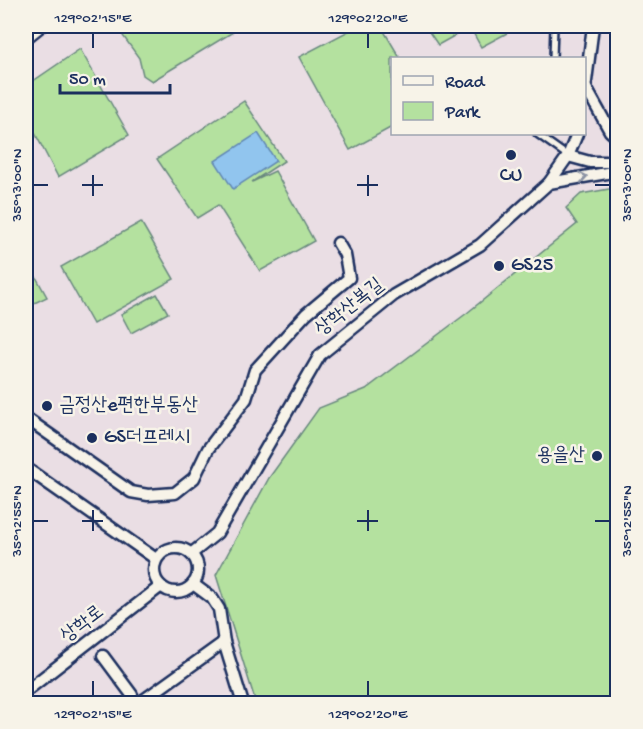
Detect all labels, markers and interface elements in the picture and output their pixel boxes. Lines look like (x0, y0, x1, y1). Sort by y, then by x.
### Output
text: 129°02'15"E (54, 10, 132, 28)
text: 129°02'20"E (328, 10, 408, 28)
scale bar (60, 57, 170, 95)
legend (391, 57, 586, 135)
text: 50 m (69, 70, 106, 91)
text: Road (445, 73, 486, 94)
text: Park (444, 103, 481, 124)
text: 35°13'00"N (9, 148, 27, 223)
marker: CU (504, 148, 518, 162)
text: 35°13'00"N (619, 148, 637, 223)
place label: CU (500, 165, 522, 188)
one-way arrow (579, 172, 588, 184)
place label: GS25 (511, 255, 553, 278)
marker: GS25 (492, 259, 506, 273)
street label: 상학산복길 (311, 274, 389, 342)
place label: 금정산e편한부동산 (59, 395, 198, 418)
marker: 금정산e편한부동산 (40, 399, 54, 413)
place label: GS더프레시 (104, 427, 190, 450)
marker: GS더프레시 (85, 431, 99, 445)
place label: 용을산 (537, 445, 585, 468)
marker: 용을산 (590, 449, 604, 463)
text: 35°12'55"N (9, 485, 27, 558)
text: 35°12'55"N (619, 485, 637, 558)
street label: 상학로 (57, 601, 109, 649)
text: 129°02'15"E (54, 706, 132, 724)
text: 129°02'20"E (328, 706, 408, 724)

